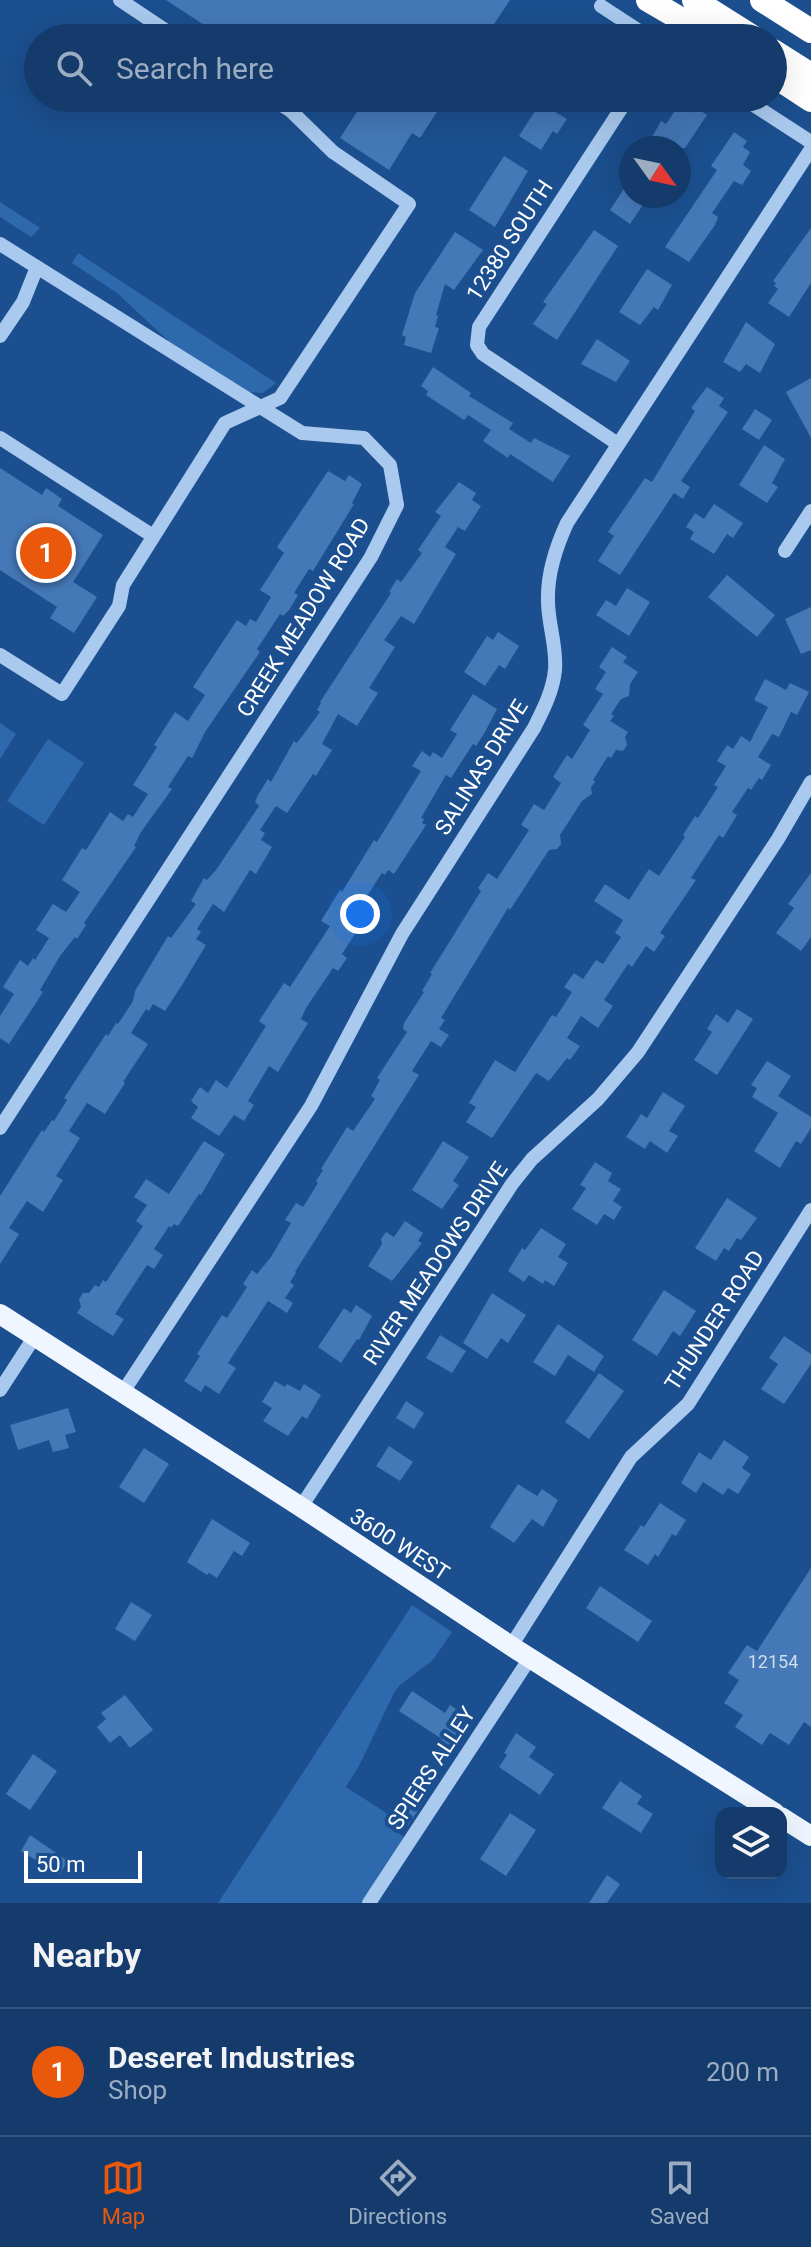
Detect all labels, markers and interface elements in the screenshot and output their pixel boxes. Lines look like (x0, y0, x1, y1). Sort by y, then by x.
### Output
search box (24, 24, 787, 112)
icon: search (52, 46, 96, 90)
text: Search here (116, 51, 274, 86)
north arrow (619, 136, 691, 208)
street label: 12380 SOUTH (461, 175, 558, 305)
street label: CREEK MEADOW ROAD (232, 513, 375, 721)
pin: 1 (20, 523, 72, 583)
street label: SALINAS DRIVE (430, 695, 533, 839)
your location (340, 894, 380, 934)
street label: RIVER MEADOWS DRIVE (358, 1157, 513, 1369)
street label: THUNDER ROAD (660, 1246, 769, 1395)
street label: 3600 WEST (345, 1503, 454, 1586)
house number: 12154 (748, 1651, 798, 1672)
street label: SPIERS ALLEY (382, 1702, 481, 1834)
map controls (715, 1807, 787, 1879)
button: layers (715, 1807, 787, 1879)
scale bar (24, 1847, 142, 1883)
text: 50 m (36, 1852, 85, 1877)
text: Nearby (32, 1935, 141, 1975)
text: Deseret Industries (108, 2040, 355, 2075)
text: 1 (51, 2057, 65, 2087)
text: 200 m (706, 2057, 779, 2087)
text: Shop (108, 2075, 167, 2105)
tab: Map (101, 2156, 145, 2229)
tab: Directions (348, 2156, 447, 2229)
tab: Saved (650, 2156, 710, 2229)

